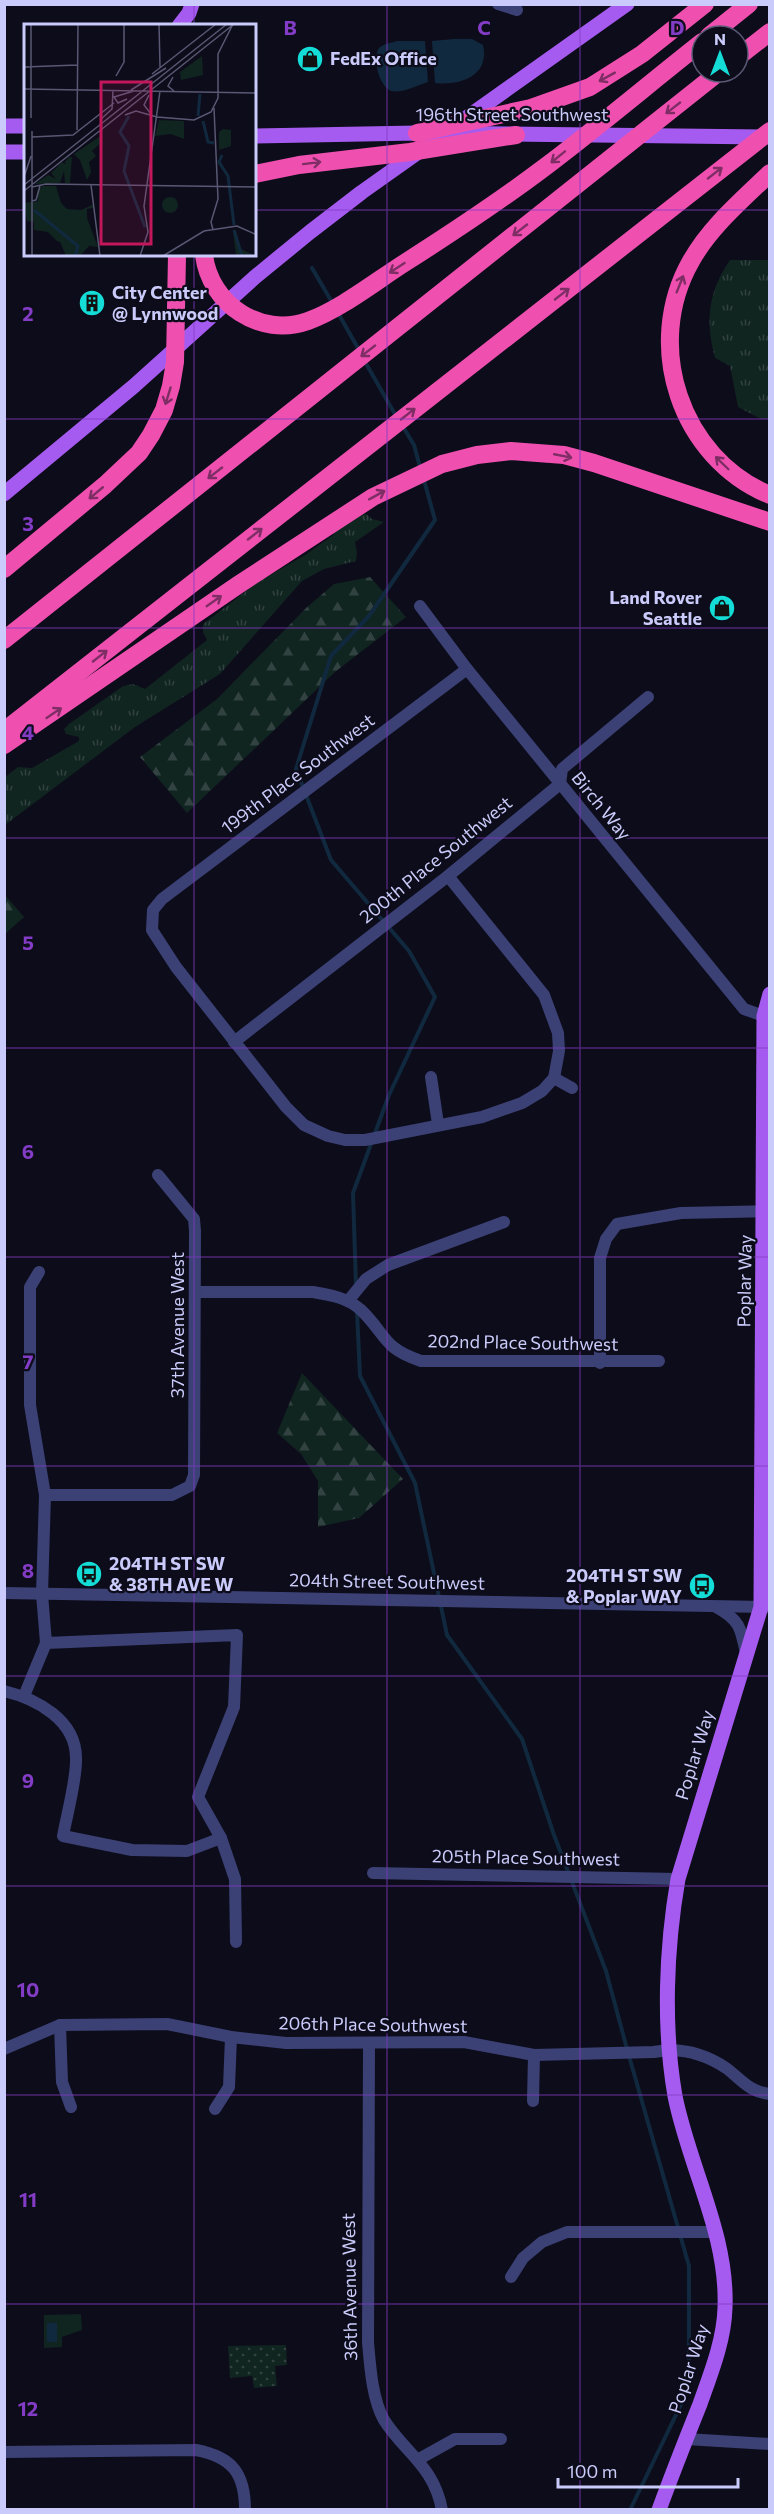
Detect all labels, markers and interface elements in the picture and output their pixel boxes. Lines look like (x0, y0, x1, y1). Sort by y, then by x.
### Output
text: B (283, 15, 297, 39)
text: C (477, 15, 491, 39)
text: D (670, 15, 684, 39)
inset map (24, 24, 256, 256)
north arrow (690, 24, 750, 84)
text: N (714, 29, 726, 48)
shop icon: FedEx Office (295, 44, 325, 74)
place label: FedEx Office (330, 47, 437, 69)
one-way arrow (599, 72, 617, 83)
one-way arrow (665, 102, 681, 115)
street label: 196th Street Southwest (416, 103, 608, 125)
one-way arrow (550, 150, 566, 163)
one-way arrow (302, 157, 322, 168)
one-way arrow (707, 167, 723, 180)
one-way arrow (513, 223, 529, 236)
one-way arrow (389, 261, 406, 274)
one-way arrow (675, 275, 686, 294)
place label: City Center @ Lynnwood (112, 281, 218, 324)
one-way arrow (553, 287, 569, 300)
building icon: City Center @ Lynnwood (77, 288, 107, 318)
text: 2 (22, 301, 34, 325)
one-way arrow (360, 345, 376, 358)
one-way arrow (162, 386, 173, 405)
one-way arrow (400, 408, 416, 421)
one-way arrow (553, 451, 573, 462)
one-way arrow (714, 455, 729, 470)
one-way arrow (207, 466, 223, 479)
one-way arrow (89, 486, 104, 500)
one-way arrow (368, 489, 385, 501)
text: 3 (22, 511, 34, 535)
one-way arrow (247, 528, 263, 541)
place label: Land Rover Seattle (609, 586, 703, 629)
shop icon: Land Rover Seattle (707, 593, 737, 623)
one-way arrow (205, 595, 221, 607)
one-way arrow (92, 649, 108, 662)
one-way arrow (45, 707, 61, 719)
street label: 199th Place Southwest (217, 709, 378, 838)
text: 4 (22, 720, 34, 744)
street label: Birch Way (568, 767, 636, 844)
street label: 200th Place Southwest (355, 791, 516, 927)
text: 5 (22, 930, 34, 954)
text: 6 (22, 1139, 34, 1163)
street label: Poplar Way (732, 1234, 756, 1328)
street label: 37th Avenue West (166, 1252, 188, 1398)
street label: 202nd Place Southwest (427, 1329, 619, 1355)
text: 7 (23, 1349, 34, 1373)
place label: 204TH ST SW & 38TH AVE W (109, 1552, 233, 1595)
text: 8 (22, 1558, 34, 1582)
bus stop icon: 204TH ST SW & 38TH AVE W (74, 1559, 104, 1589)
place label: 204TH ST SW & Poplar WAY (566, 1564, 682, 1607)
street label: 204th Street Southwest (289, 1568, 485, 1594)
bus stop icon: 204TH ST SW & Poplar WAY (687, 1571, 717, 1601)
street label: Poplar Way (670, 1707, 718, 1802)
text: 9 (22, 1768, 34, 1792)
street label: 205th Place Southwest (432, 1844, 620, 1870)
text: 10 (17, 1977, 39, 2001)
street label: 206th Place Southwest (278, 2011, 468, 2037)
text: 11 (19, 2187, 37, 2211)
street label: 36th Avenue West (337, 2213, 361, 2361)
street label: Poplar Way (663, 2321, 713, 2416)
text: 12 (18, 2396, 38, 2420)
scale bar (558, 2451, 738, 2489)
text: 100 m (567, 2460, 617, 2482)

